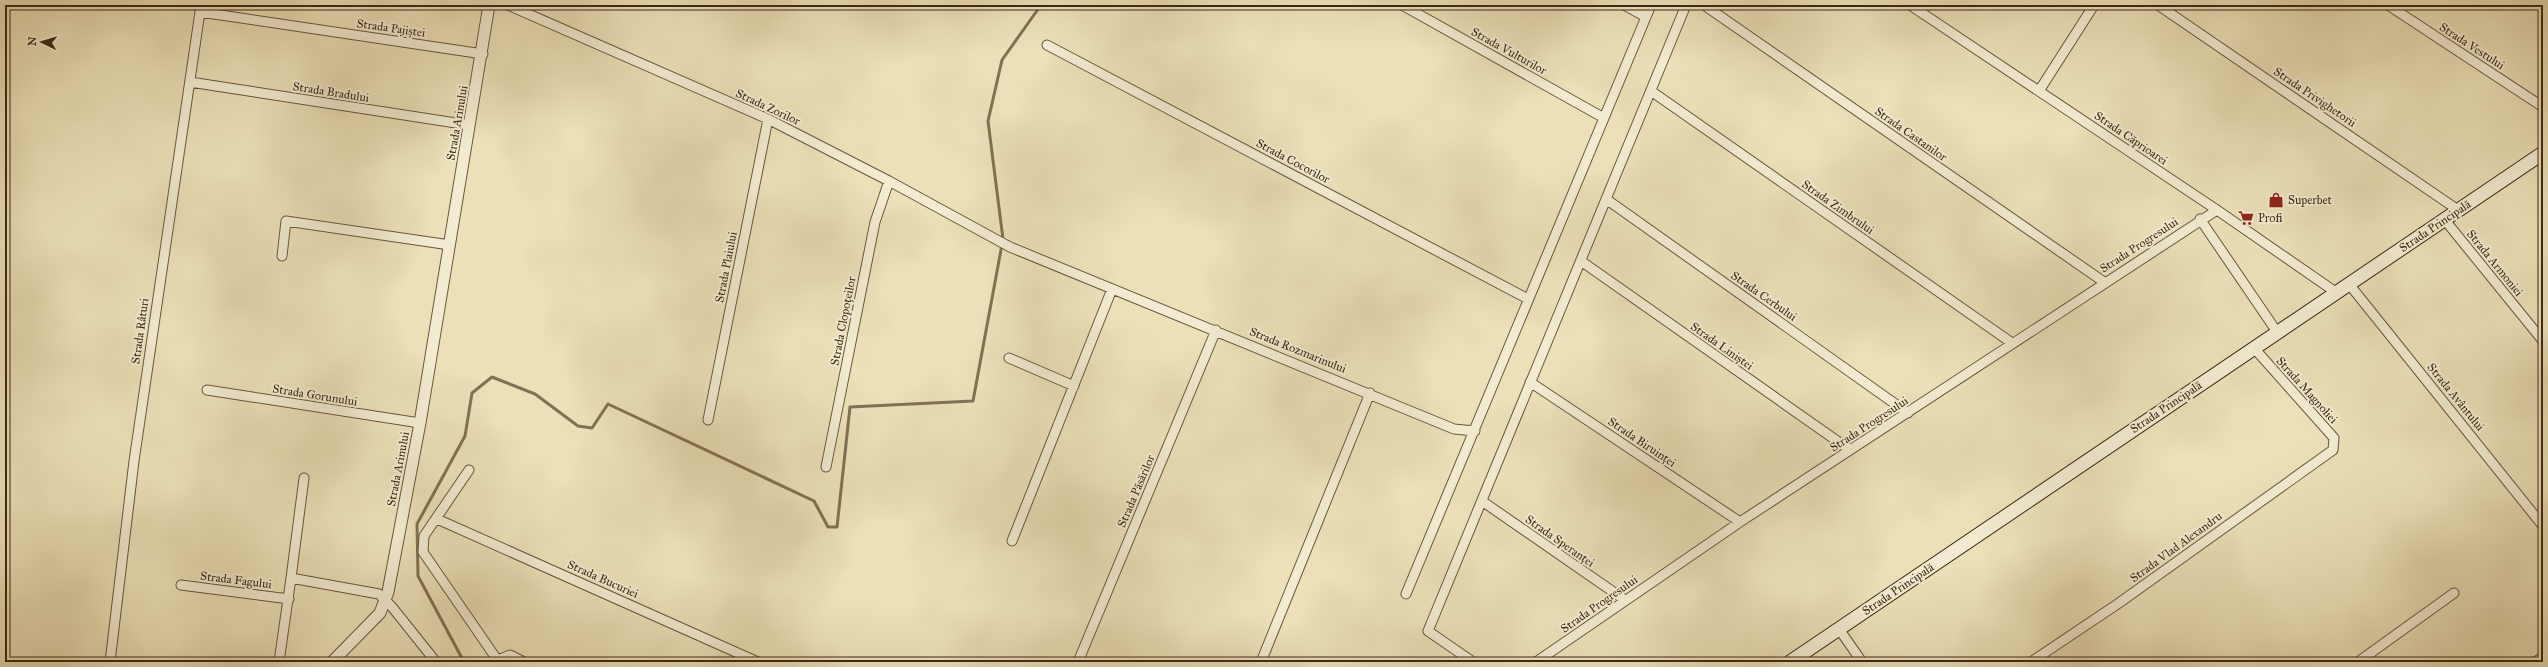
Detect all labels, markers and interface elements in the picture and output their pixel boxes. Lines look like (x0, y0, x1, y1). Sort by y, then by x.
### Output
street label: Strada Pajiștei (356, 16, 427, 40)
street label: Strada Vestului (2437, 20, 2508, 73)
north arrow (22, 22, 62, 62)
street label: Strada Vulturilor (1469, 24, 1550, 78)
text: N (26, 35, 39, 46)
street label: Strada Privighetorii (2270, 64, 2360, 131)
street label: Strada Bradului (292, 79, 371, 105)
street label: Strada Arinului (444, 84, 471, 162)
street label: Strada Zorilor (734, 86, 803, 128)
street label: Strada Castanilor (1872, 104, 1950, 164)
street label: Strada Căprioarei (2092, 108, 2171, 168)
street label: Strada Cocorilor (1254, 136, 1333, 187)
street label: Strada Zimbrului (1799, 177, 1877, 237)
shop icon: Superbet (2267, 191, 2285, 209)
place label: Superbet (2288, 193, 2333, 207)
street label: Strada Principală (2397, 196, 2474, 255)
supermarket icon: Profi (2237, 209, 2255, 227)
place label: Profi (2258, 211, 2282, 225)
street label: Strada Progresului (2097, 214, 2182, 276)
street label: Strada Armoniei (2464, 227, 2526, 299)
street label: Strada Plaiului (712, 230, 740, 304)
street label: Strada Cerbului (1728, 268, 1800, 324)
street label: Strada Clopoțeilor (828, 275, 859, 367)
street label: Strada Râturi (128, 296, 152, 365)
street label: Strada Liniștei (1688, 319, 1757, 373)
street label: Strada Rozmarinului (1248, 324, 1349, 376)
street label: Strada Magnoliei (2273, 354, 2341, 427)
street label: Strada Avântului (2425, 360, 2488, 434)
street label: Strada Principală (2128, 377, 2205, 436)
street label: Strada Gorunului (271, 381, 359, 409)
street label: Strada Progresului (1827, 393, 1912, 455)
street label: Strada Biruinței (1605, 414, 1679, 470)
street label: Strada Arinului (384, 430, 412, 508)
street label: Strada Păsărilor (1114, 452, 1158, 529)
street label: Strada Vlad Alexandru (2127, 509, 2225, 585)
street label: Strada Speranței (1523, 512, 1598, 570)
street label: Strada Bucuriei (565, 557, 641, 601)
street label: Strada Principală (1860, 559, 1937, 618)
street label: Strada Fagului (199, 569, 273, 592)
street label: Strada Progresului (1558, 572, 1641, 636)

